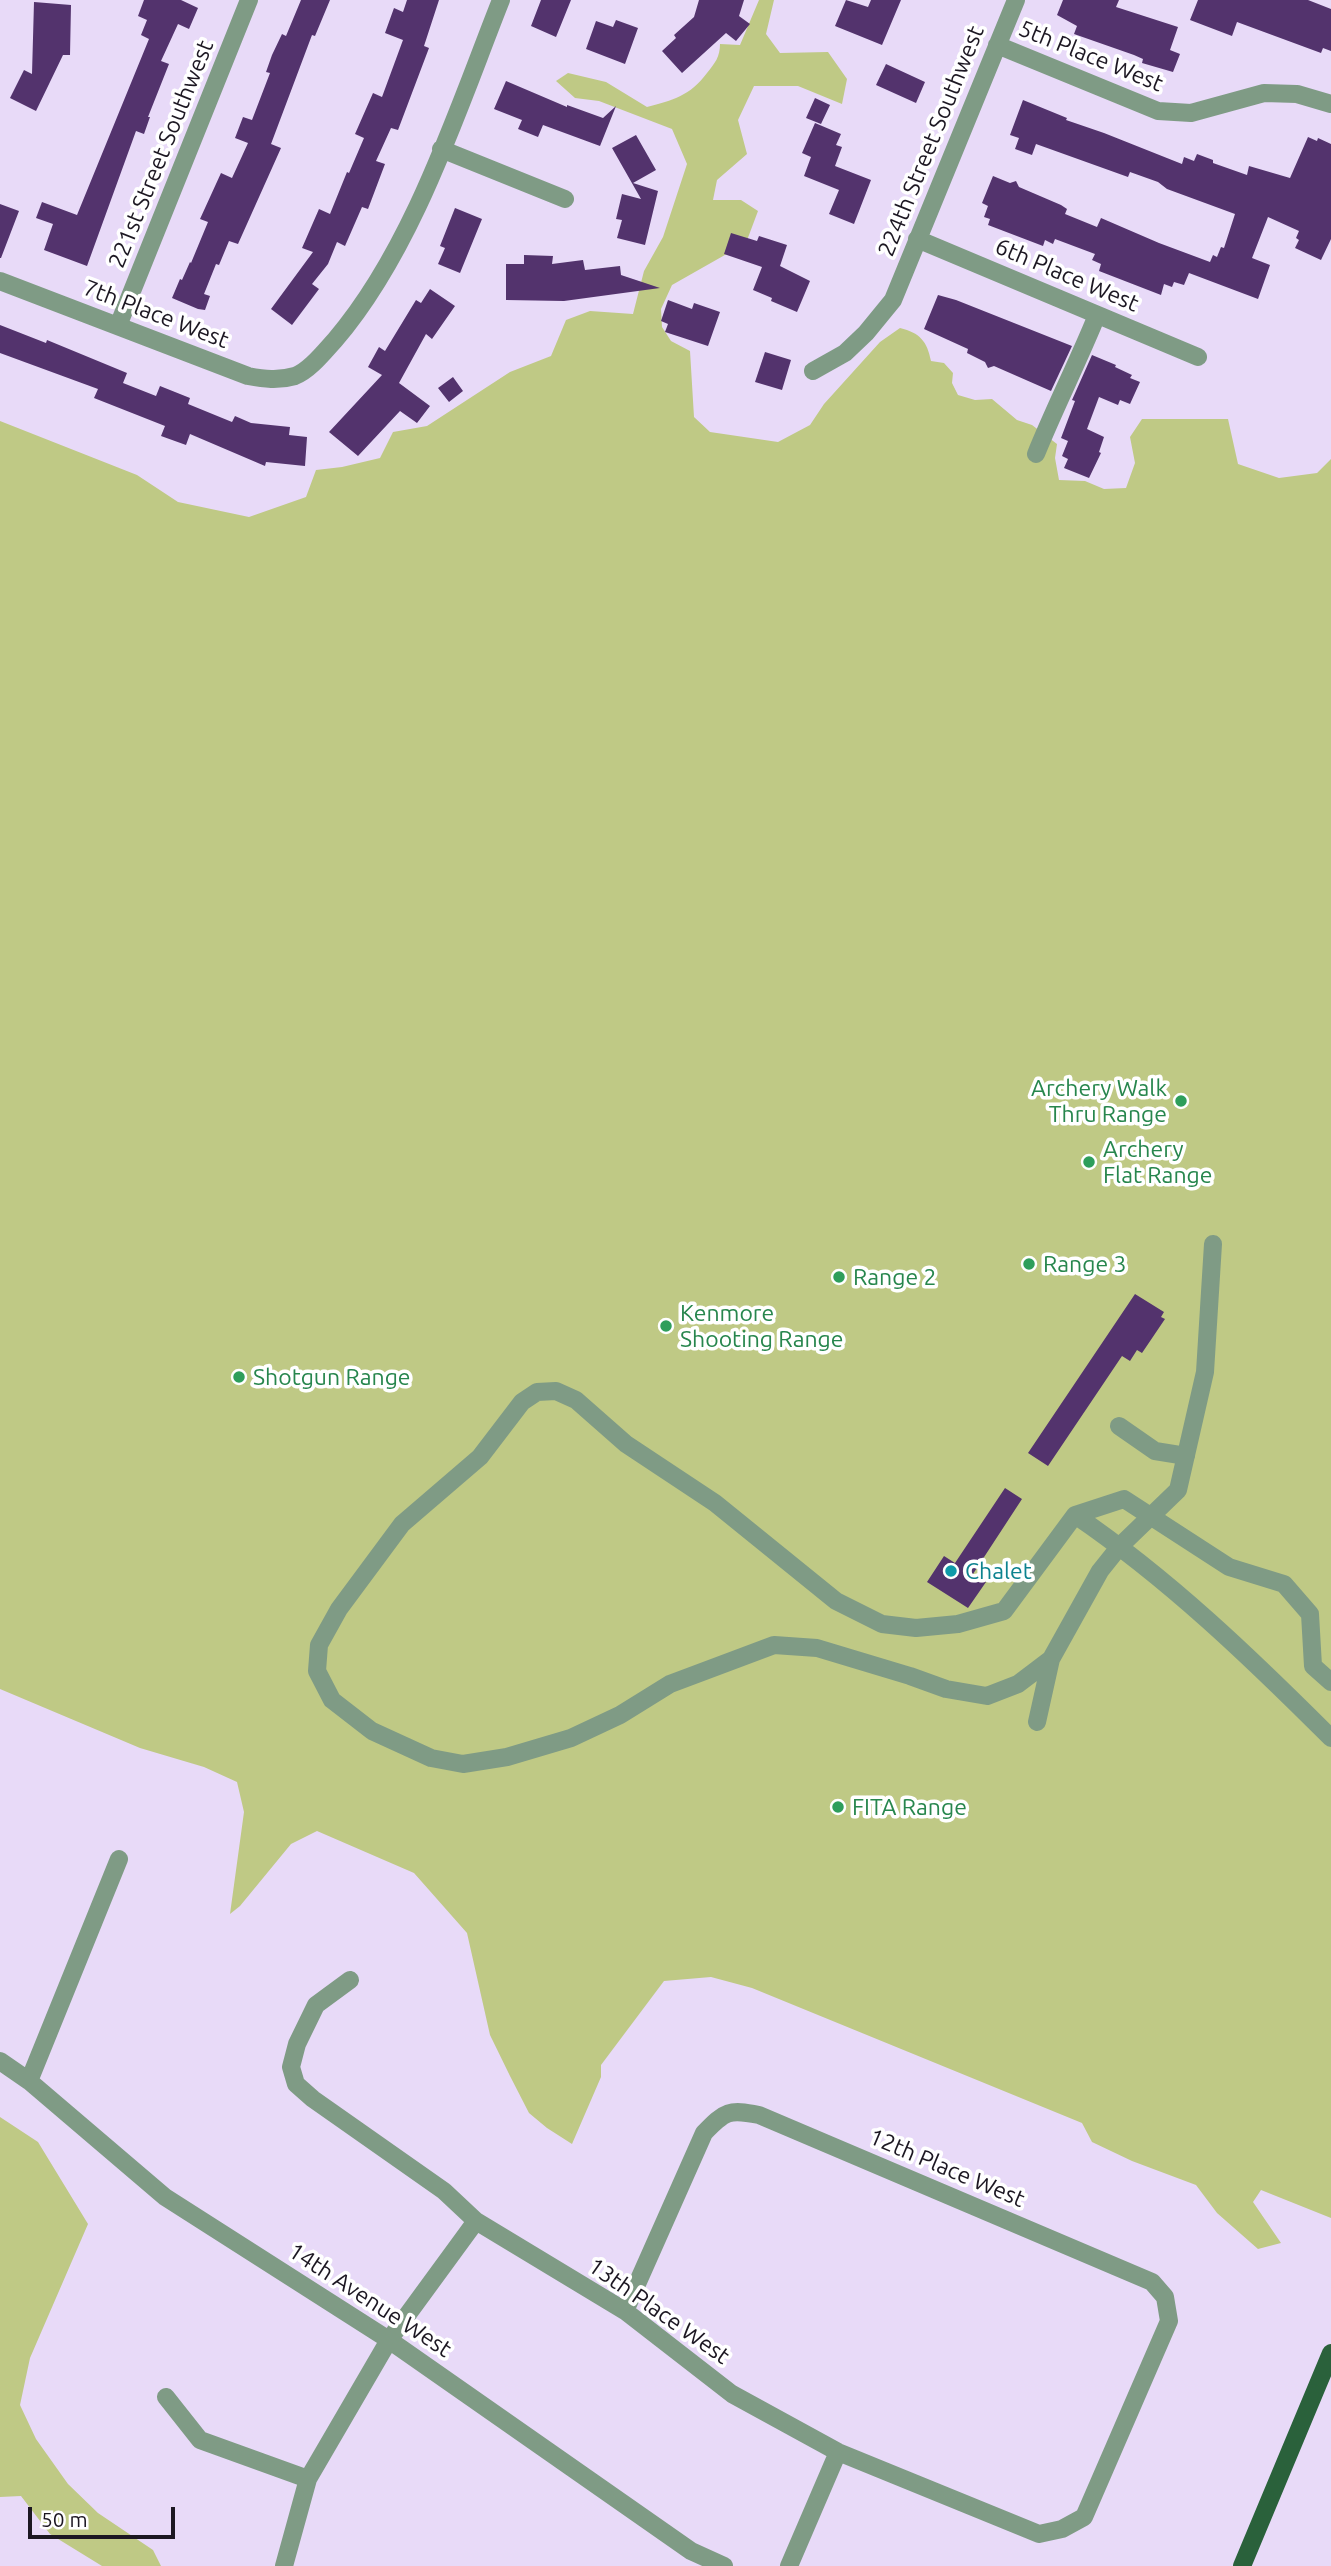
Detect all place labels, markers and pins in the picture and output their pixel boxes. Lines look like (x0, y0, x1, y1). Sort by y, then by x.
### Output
place label: Archery Walk Thru Range (1031, 1074, 1167, 1128)
marker: Archery Walk Thru Range (1173, 1093, 1189, 1109)
place label: Archery Flat Range (1103, 1135, 1212, 1189)
marker: Archery Flat Range (1081, 1154, 1097, 1170)
place label: Range 3 (1043, 1250, 1126, 1278)
marker: Range 3 (1021, 1256, 1037, 1272)
place label: Range 2 (853, 1263, 936, 1291)
marker: Range 2 (831, 1269, 847, 1285)
place label: Kenmore Shooting Range (680, 1299, 844, 1353)
marker: Kenmore Shooting Range (658, 1318, 674, 1334)
place label: Shotgun Range (253, 1363, 411, 1391)
marker: Shotgun Range (231, 1369, 247, 1385)
place label: Chalet (965, 1557, 1032, 1585)
marker: Chalet (943, 1563, 959, 1579)
place label: FITA Range (852, 1793, 967, 1821)
marker: FITA Range (830, 1799, 846, 1815)

